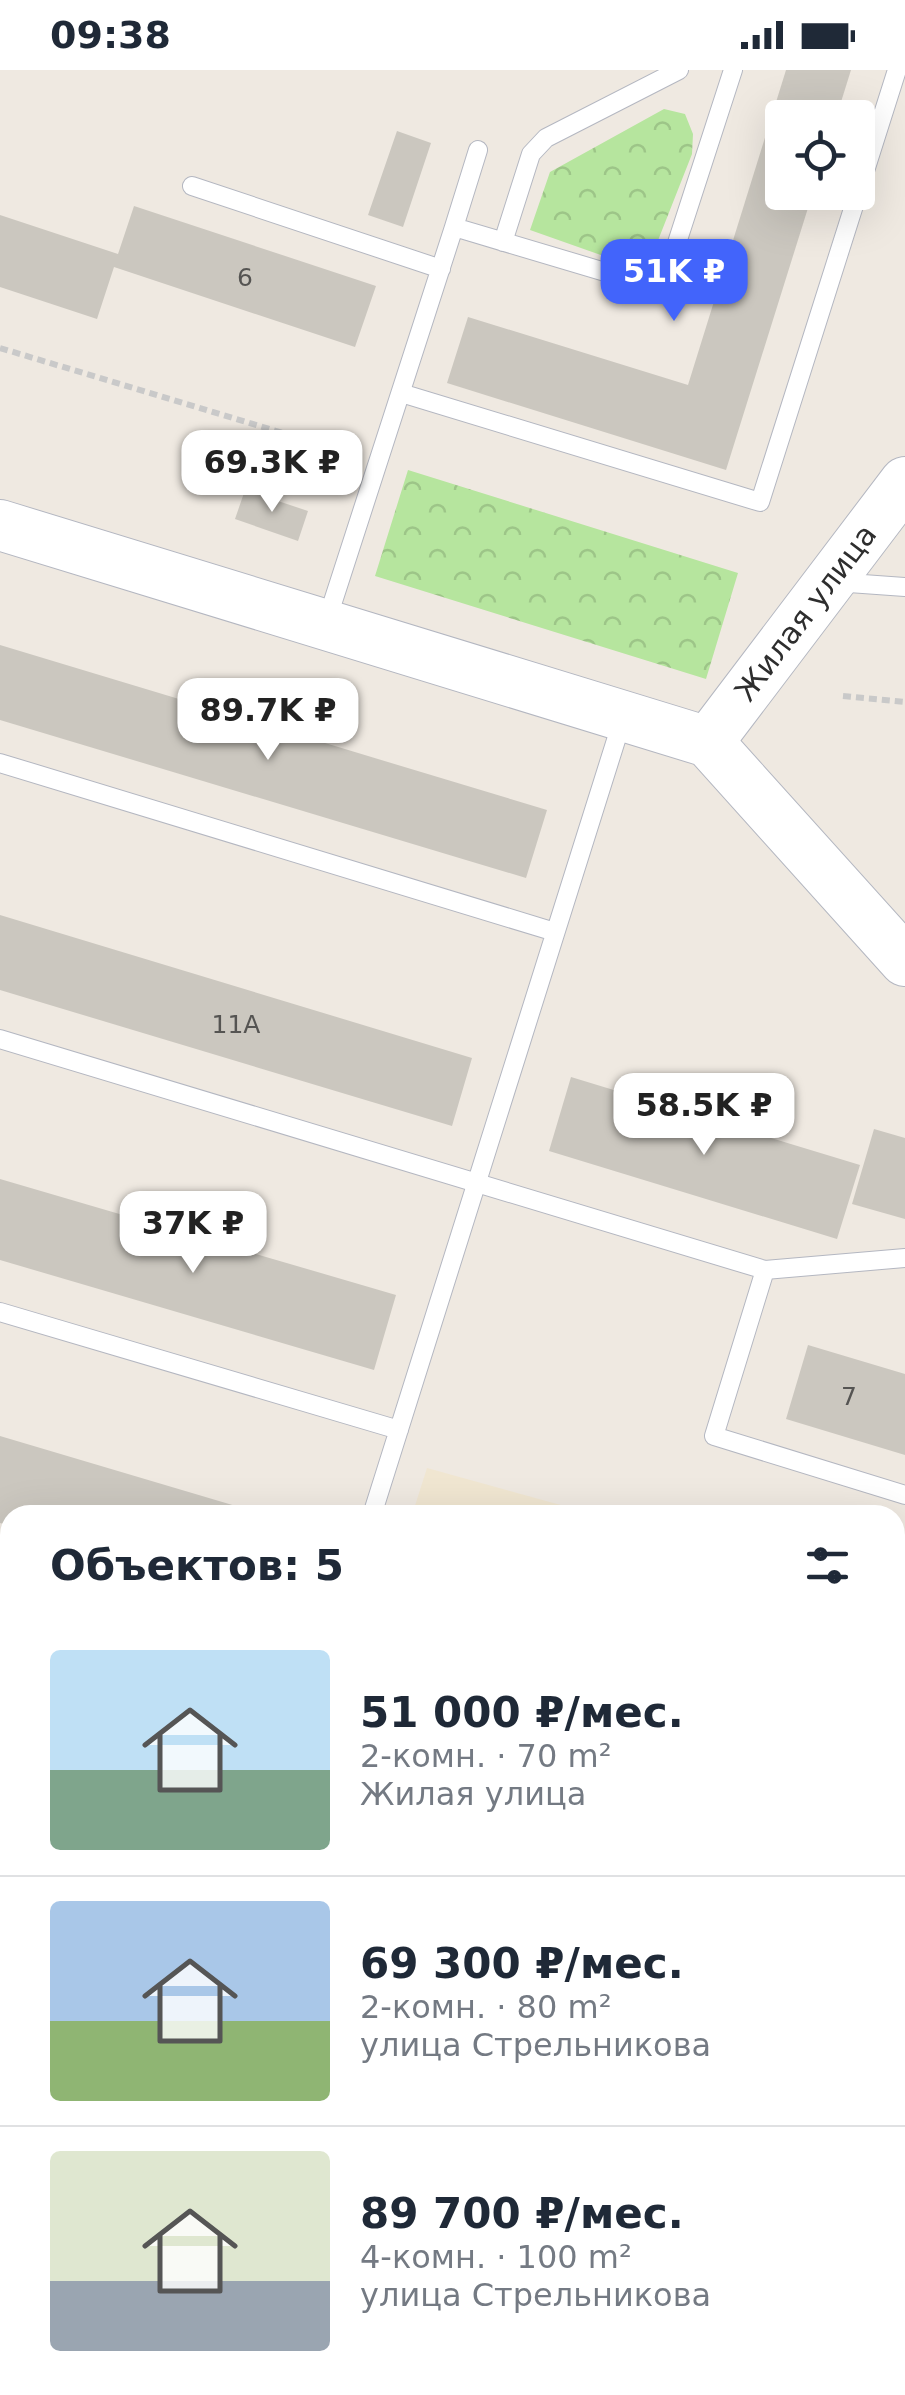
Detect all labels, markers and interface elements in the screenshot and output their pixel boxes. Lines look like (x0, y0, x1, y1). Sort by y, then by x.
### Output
text: 09:38 (50, 13, 171, 57)
map controls (765, 100, 875, 210)
button: locate (765, 100, 875, 210)
pin: 51K ₽ (604, 239, 744, 324)
text: 51K ₽ (623, 252, 725, 290)
house number: 6 (237, 263, 253, 292)
pin: 69.3K ₽ (180, 430, 364, 515)
text: 69.3K ₽ (203, 443, 341, 481)
street label: Жилая улица (727, 517, 883, 708)
pin: 89.7K ₽ (176, 678, 360, 763)
text: 89.7K ₽ (199, 691, 337, 729)
house number: 11А (212, 1010, 260, 1039)
pin: 58.5K ₽ (612, 1073, 796, 1158)
text: 58.5K ₽ (635, 1086, 773, 1124)
pin: 37K ₽ (123, 1191, 263, 1276)
text: 37K ₽ (142, 1204, 244, 1242)
house number: 7 (841, 1382, 857, 1411)
icon: filters (800, 1538, 855, 1593)
text: Объектов: 5 (50, 1541, 344, 1590)
text: 51 000 ₽/мес. (360, 1688, 684, 1737)
icon: home (130, 1690, 250, 1810)
text: 2-комн. · 70 m² (360, 1737, 611, 1775)
text: Жилая улица (360, 1775, 586, 1813)
text: 69 300 ₽/мес. (360, 1939, 684, 1988)
icon: home (130, 1941, 250, 2061)
text: 2-комн. · 80 m² (360, 1988, 611, 2026)
text: улица Стрельникова (360, 2026, 711, 2064)
text: 89 700 ₽/мес. (360, 2189, 684, 2238)
icon: home (130, 2191, 250, 2311)
text: 4-комн. · 100 m² (360, 2238, 632, 2276)
text: улица Стрельникова (360, 2276, 711, 2314)

